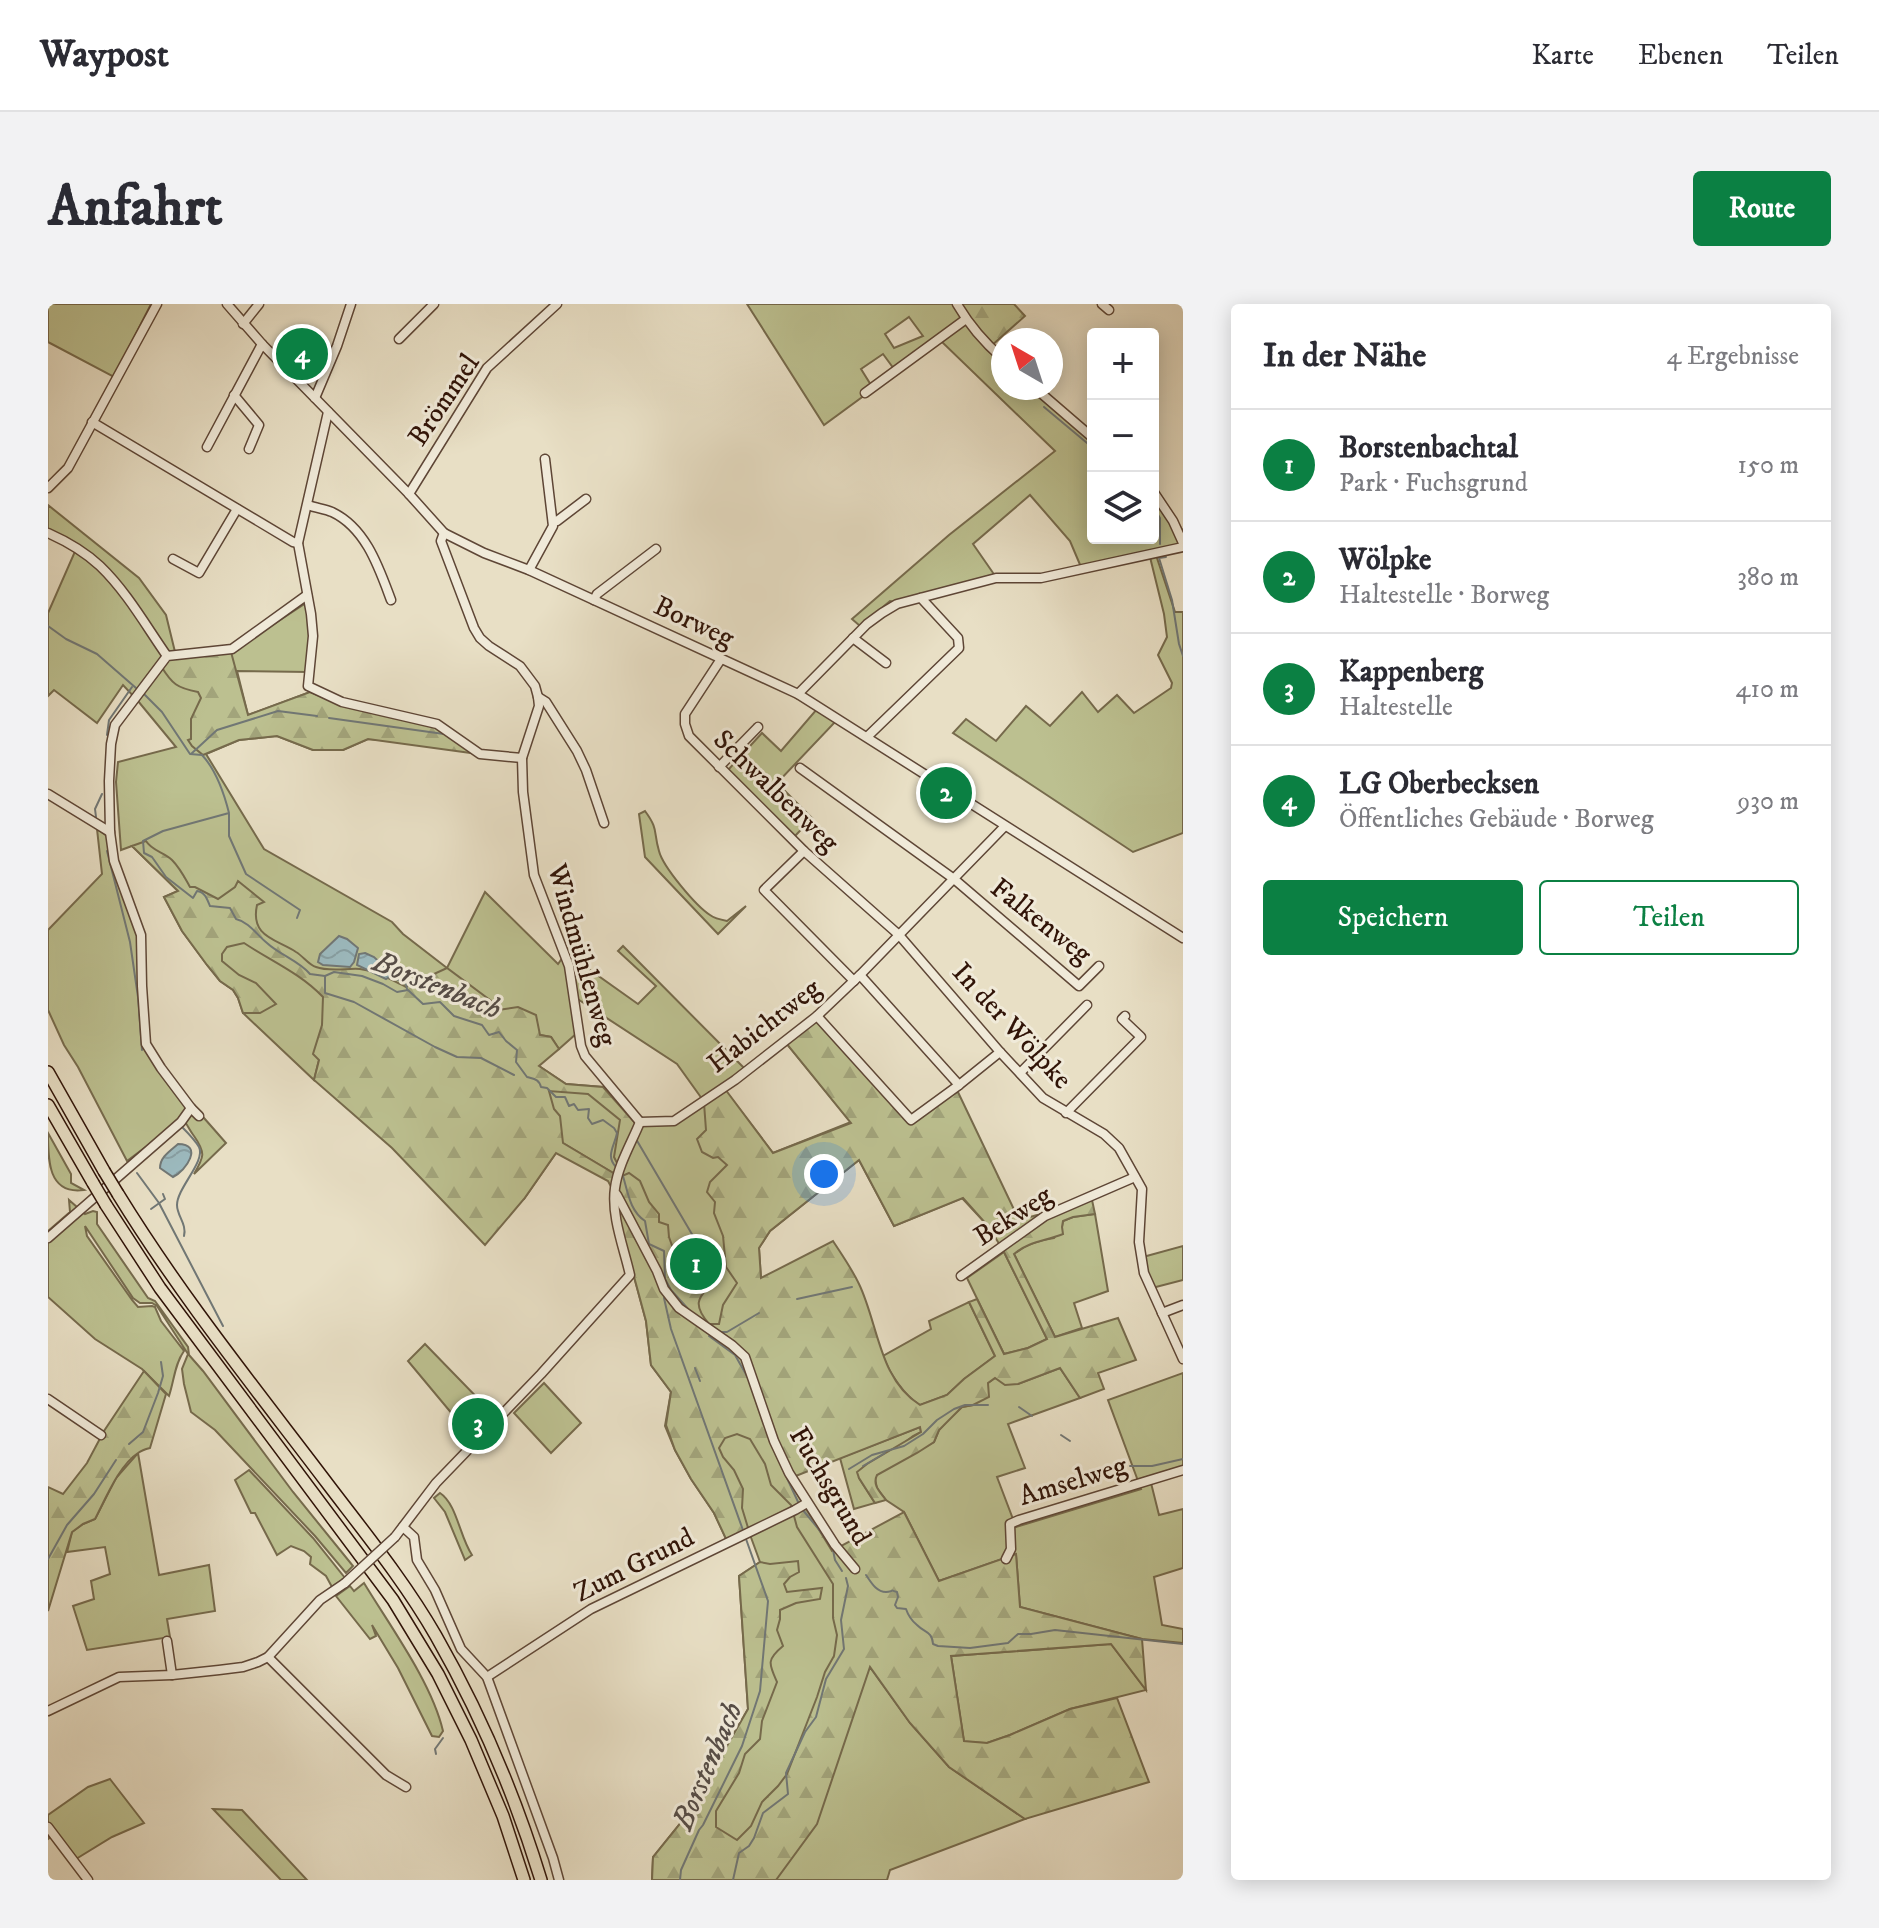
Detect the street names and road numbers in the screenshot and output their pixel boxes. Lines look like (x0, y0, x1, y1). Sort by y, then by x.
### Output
street label: Brömmel (401, 347, 488, 453)
street label: Borweg (648, 588, 740, 656)
street label: Schwalbenweg (706, 722, 847, 860)
street label: Windmühlenweg (539, 859, 625, 1051)
street label: Falkenweg (983, 870, 1099, 972)
street label: In der Wölpke (944, 955, 1080, 1097)
street label: Habichtweg (700, 971, 828, 1081)
street label: Bekweg (967, 1178, 1059, 1254)
street label: Fuchsgrund (781, 1420, 879, 1552)
street label: Amselweg (1015, 1448, 1132, 1514)
street label: Zum Grund (568, 1520, 700, 1610)

